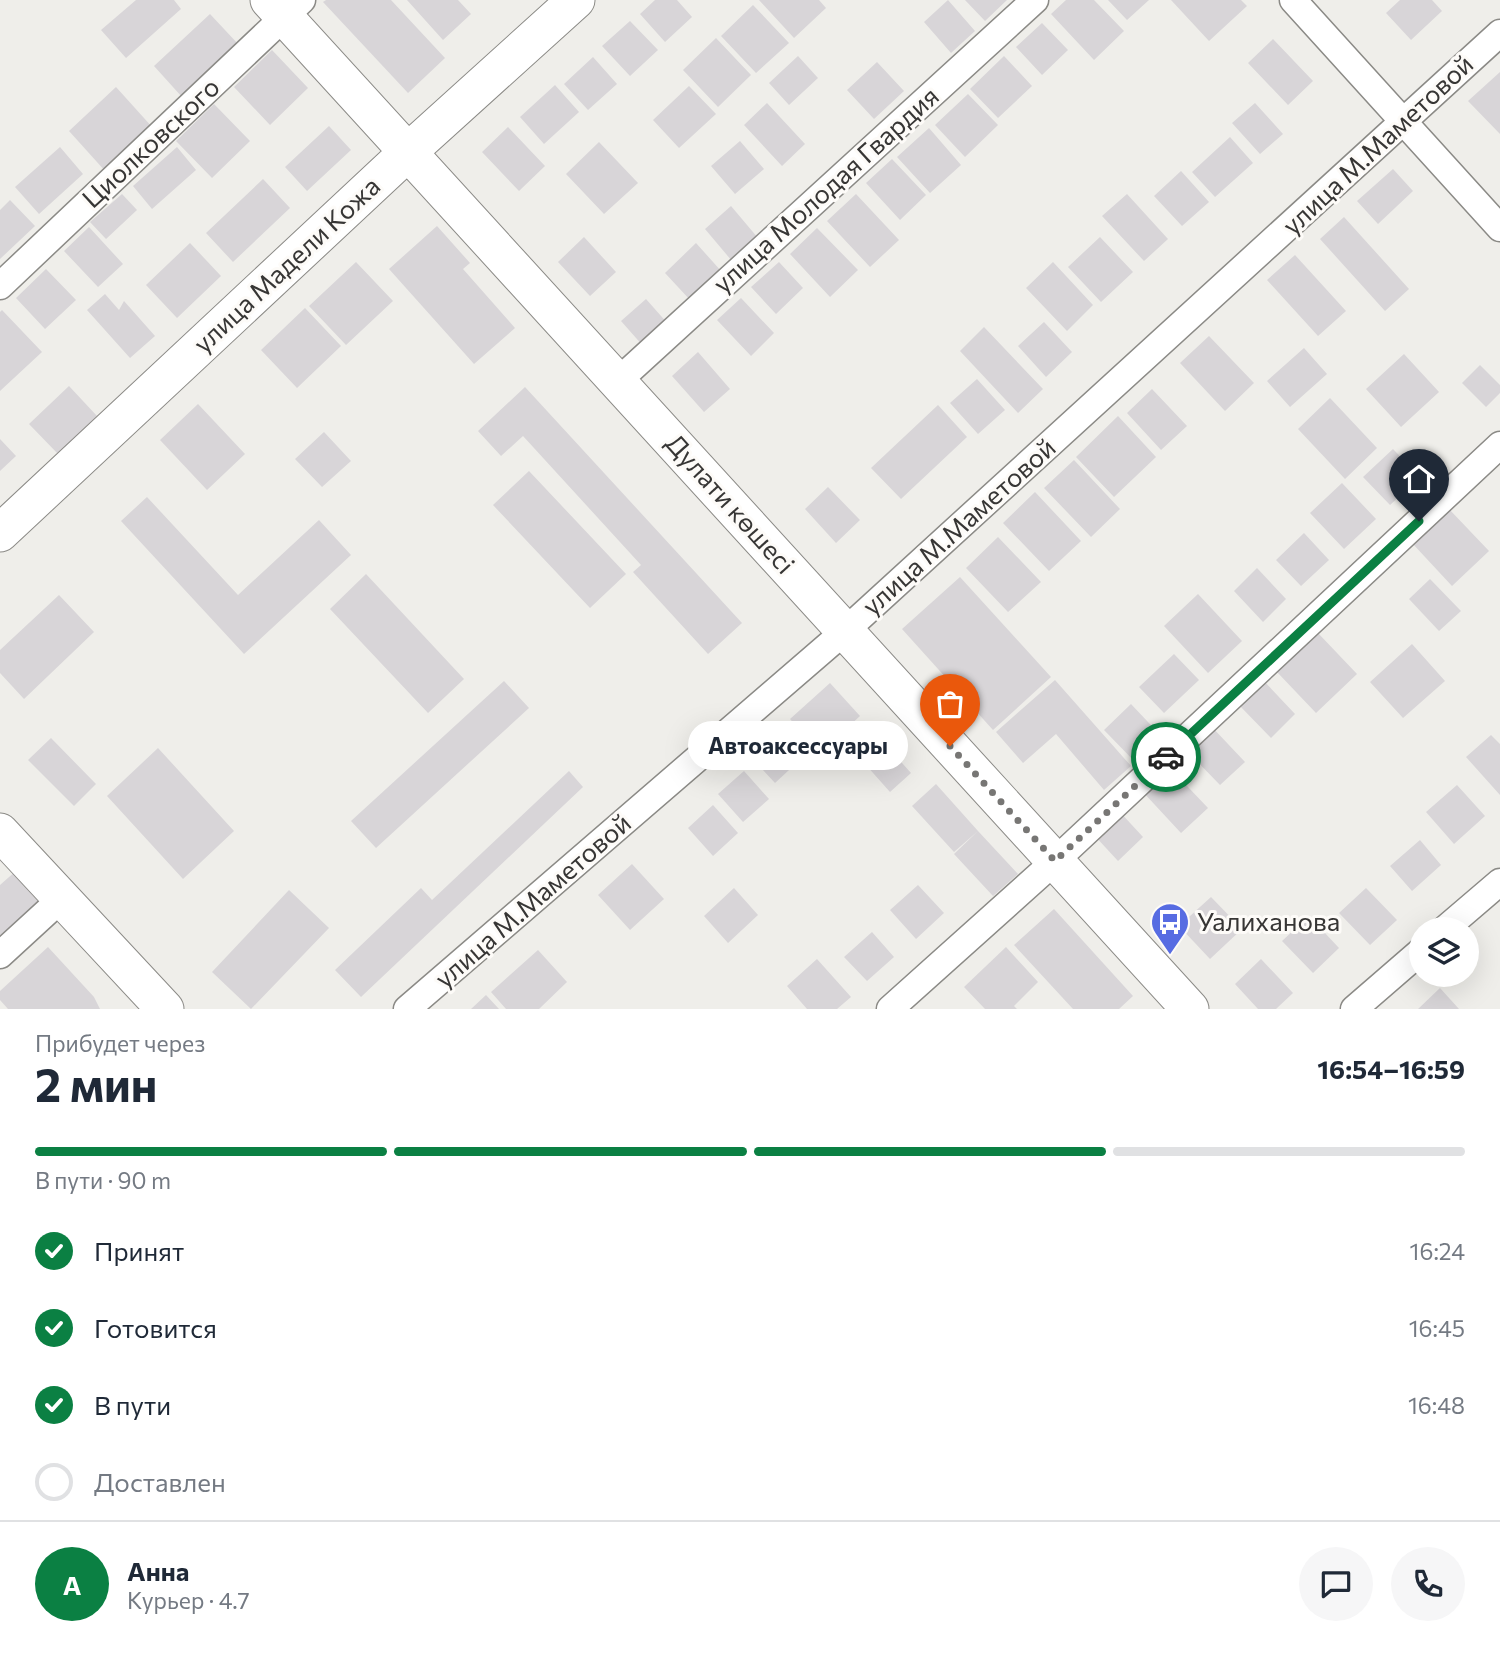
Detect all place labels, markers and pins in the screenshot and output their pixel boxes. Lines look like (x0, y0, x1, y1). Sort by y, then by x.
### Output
pin (1389, 449, 1449, 521)
pin (920, 674, 980, 746)
callout: Автоаксессуары (688, 722, 908, 770)
bus stop icon: Уалиханова (1149, 901, 1191, 956)
place label: Уалиханова (1197, 905, 1340, 936)

